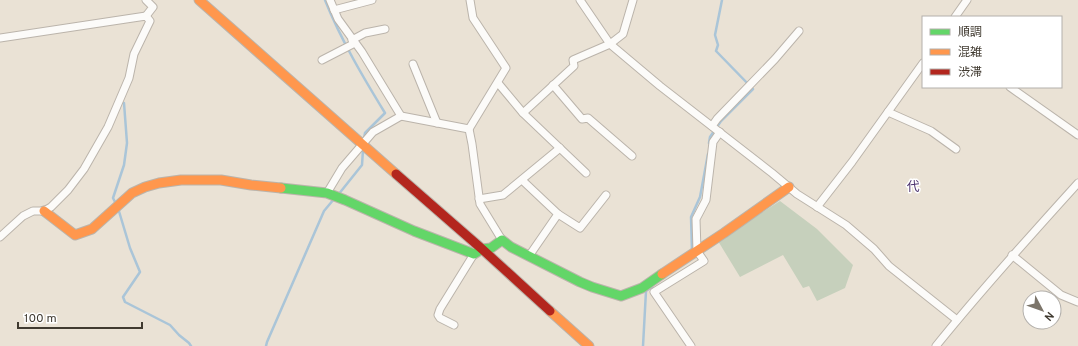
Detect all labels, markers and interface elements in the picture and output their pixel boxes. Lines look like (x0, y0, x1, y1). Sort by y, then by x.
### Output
legend (922, 16, 1062, 88)
text: 順調 (958, 25, 982, 41)
text: 混雑 (958, 45, 982, 61)
text: 渋滞 (958, 65, 982, 81)
district label: 代 (906, 179, 920, 196)
north arrow (1022, 290, 1062, 330)
scale bar (18, 304, 142, 330)
text: N (1041, 308, 1057, 323)
text: 100 m (24, 311, 57, 327)

